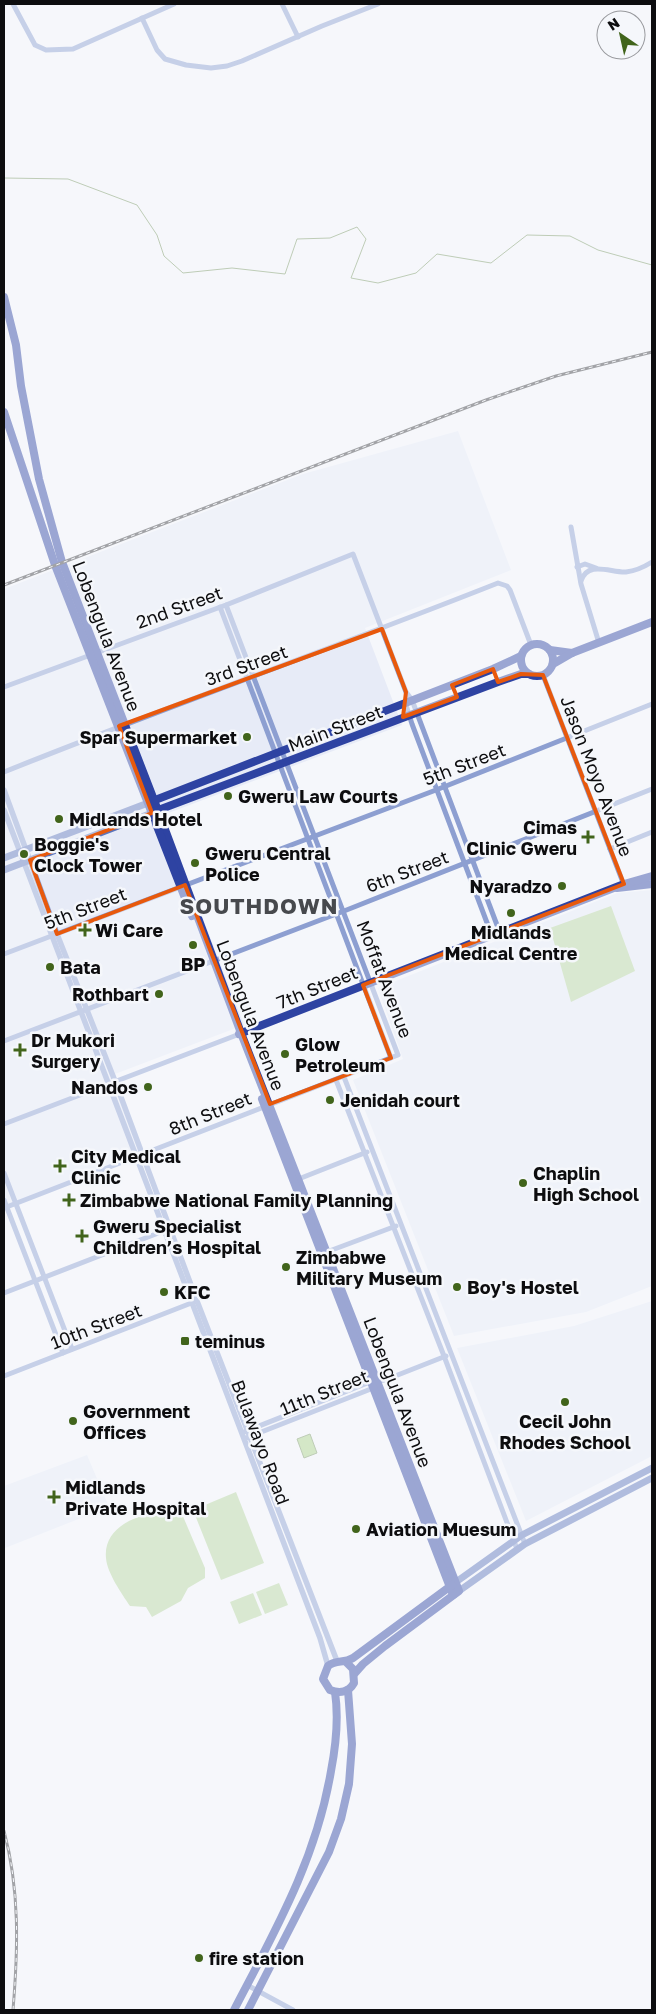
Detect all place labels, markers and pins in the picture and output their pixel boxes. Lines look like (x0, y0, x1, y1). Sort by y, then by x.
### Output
place label: Spar Supermarket (79, 726, 237, 748)
marker: Spar Supermarket (241, 731, 253, 743)
place label: Gweru Law Courts (238, 785, 398, 807)
marker: Gweru Law Courts (222, 790, 234, 802)
place label: Midlands Hotel (69, 808, 202, 830)
marker: Midlands Hotel (53, 813, 65, 825)
place label: Cimas Clinic Gweru (466, 816, 577, 859)
marker: Cimas Clinic Gweru (581, 830, 595, 844)
place label: Boggie's Clock Tower (34, 833, 142, 876)
place label: Gweru Central Police (205, 842, 331, 885)
marker: Boggie's Clock Tower (18, 848, 30, 860)
marker: Gweru Central Police (189, 857, 201, 869)
place label: Nyaradzo (470, 875, 552, 897)
marker: Nyaradzo (556, 880, 568, 892)
marker: Midlands Medical Centre (505, 907, 517, 919)
place label: Wi Care (95, 919, 163, 941)
place label: Midlands Medical Centre (445, 921, 578, 964)
marker: Wi Care (79, 924, 91, 936)
marker: BP (187, 939, 199, 951)
place label: BP (181, 953, 205, 975)
place label: Bata (60, 956, 101, 978)
marker: Bata (44, 961, 56, 973)
place label: Rothbart (72, 983, 149, 1005)
marker: Rothbart (153, 988, 165, 1000)
place label: Dr Mukori Surgery (31, 1029, 115, 1072)
place label: Glow Petroleum (295, 1033, 385, 1076)
marker: Dr Mukori Surgery (13, 1043, 27, 1057)
marker: Glow Petroleum (279, 1048, 291, 1060)
place label: Nandos (71, 1076, 138, 1098)
marker: Nandos (142, 1081, 154, 1093)
place label: Jenidah court (340, 1089, 460, 1111)
marker: Jenidah court (324, 1094, 336, 1106)
place label: City Medical Clinic (71, 1145, 181, 1188)
marker: City Medical Clinic (53, 1159, 67, 1173)
place label: Chaplin High School (533, 1162, 639, 1205)
marker: Chaplin High School (517, 1177, 529, 1189)
place label: Zimbabwe National Family Planning (80, 1189, 393, 1211)
marker: Zimbabwe National Family Planning (62, 1193, 76, 1207)
place label: Gweru Specialist Children’s Hospital (93, 1215, 261, 1258)
marker: Gweru Specialist Children’s Hospital (75, 1229, 89, 1243)
place label: Zimbabwe Military Museum (296, 1246, 442, 1289)
marker: Zimbabwe Military Museum (280, 1261, 292, 1273)
place label: Boy's Hostel (467, 1276, 579, 1298)
place label: KFC (174, 1281, 211, 1303)
marker: Boy's Hostel (451, 1281, 463, 1293)
marker: KFC (158, 1286, 170, 1298)
place label: teminus (195, 1330, 265, 1352)
marker: teminus (179, 1335, 191, 1347)
marker: Cecil John Rhodes School (559, 1396, 571, 1408)
place label: Government Offices (83, 1400, 190, 1443)
place label: Cecil John Rhodes School (499, 1410, 631, 1453)
marker: Government Offices (67, 1415, 79, 1427)
place label: Midlands Private Hospital (65, 1476, 206, 1519)
marker: Midlands Private Hospital (47, 1490, 61, 1504)
place label: Aviation Muesum (366, 1518, 516, 1540)
marker: Aviation Muesum (350, 1523, 362, 1535)
place label: fire station (209, 1947, 304, 1969)
marker: fire station (193, 1952, 205, 1964)

